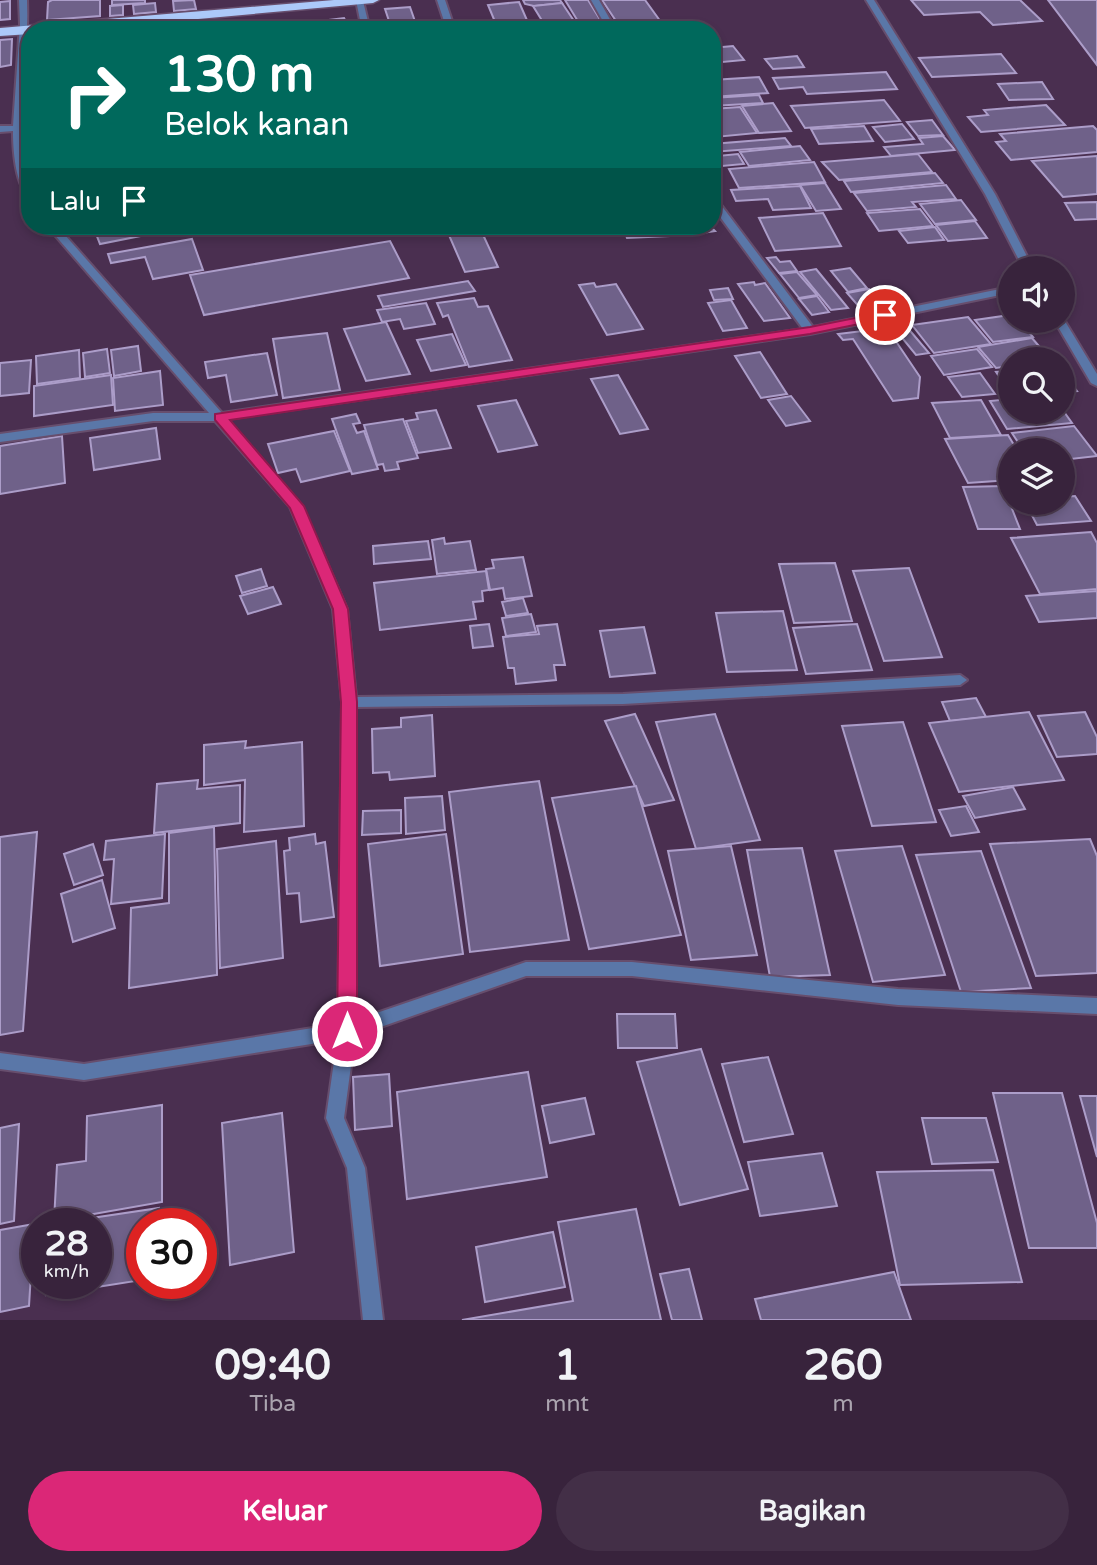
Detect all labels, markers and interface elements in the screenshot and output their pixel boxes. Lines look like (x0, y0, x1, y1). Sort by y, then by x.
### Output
text: 130 m (164, 46, 314, 105)
icon: right (49, 49, 140, 140)
text: Belok kanan (164, 106, 349, 144)
icon: arrive (115, 182, 153, 220)
text: Lalu (49, 186, 101, 217)
map controls (998, 256, 1075, 515)
button: sound (998, 256, 1075, 333)
pin (855, 285, 915, 345)
icon: arrive (866, 296, 904, 334)
button: search (998, 347, 1075, 424)
button: layers (998, 438, 1075, 515)
position arrow (310, 994, 384, 1068)
speed limit sign: 30 (126, 1208, 217, 1299)
text: 28 (45, 1223, 88, 1265)
text: km/h (44, 1260, 89, 1282)
text: 09:40 (214, 1340, 331, 1391)
text: 1 (554, 1340, 580, 1391)
text: 260 (803, 1340, 883, 1391)
text: Tiba (249, 1390, 296, 1418)
text: mnt (545, 1390, 589, 1418)
text: m (832, 1390, 854, 1418)
button: Keluar (28, 1471, 542, 1551)
button: Bagikan (556, 1471, 1069, 1551)

